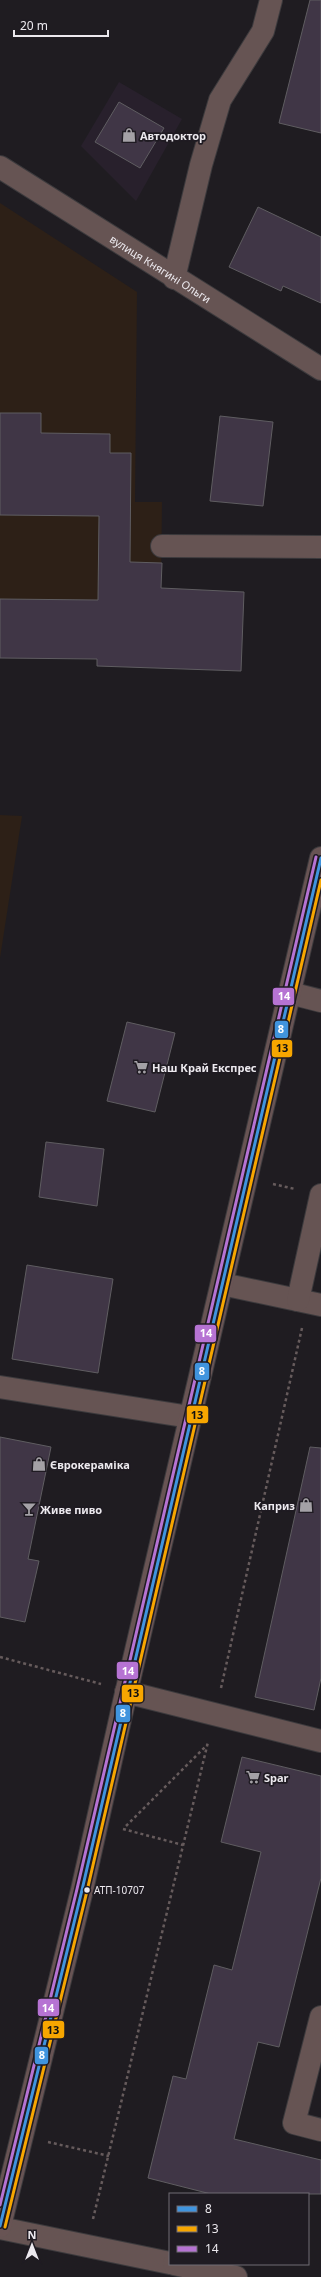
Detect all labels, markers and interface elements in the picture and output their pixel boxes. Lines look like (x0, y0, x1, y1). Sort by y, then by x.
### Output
scale bar (14, 12, 108, 38)
text: 20 m (20, 17, 48, 34)
shop icon: Автодоктор (121, 127, 137, 143)
place label: Автодоктор (140, 128, 206, 143)
street label: вулиця Княгині Ольги (107, 231, 214, 306)
line badge: 14 (272, 987, 295, 1006)
text: 14 (278, 988, 291, 1003)
line badge: 8 (274, 1020, 289, 1039)
text: 8 (278, 1021, 284, 1036)
line badge: 13 (271, 1039, 293, 1058)
text: 13 (276, 1040, 288, 1055)
supermarket icon: Наш Край Експрес (133, 1059, 149, 1075)
place label: Наш Край Експрес (152, 1060, 257, 1075)
line badge: 14 (194, 1324, 217, 1343)
text: 14 (200, 1325, 213, 1340)
line badge: 8 (194, 1362, 210, 1381)
text: 8 (199, 1363, 205, 1378)
line badge: 13 (186, 1405, 209, 1424)
text: 13 (191, 1407, 203, 1422)
shop icon: Єврокераміка (31, 1456, 47, 1472)
place label: Єврокераміка (50, 1457, 130, 1472)
shop icon: Каприз (298, 1497, 314, 1513)
place label: Каприз (254, 1498, 295, 1513)
bar icon: Живе пиво (21, 1501, 37, 1517)
place label: Живе пиво (40, 1502, 102, 1517)
line badge: 14 (116, 1661, 139, 1680)
text: 14 (122, 1663, 135, 1678)
line badge: 13 (121, 1684, 144, 1703)
text: 13 (127, 1685, 139, 1700)
line badge: 8 (115, 1704, 131, 1723)
text: 8 (120, 1705, 126, 1720)
supermarket icon: Spar (245, 1769, 261, 1785)
place label: Spar (264, 1770, 289, 1785)
place label: АТП-10707 (94, 1883, 145, 1897)
marker: АТП-10707 (82, 1885, 92, 1895)
line badge: 14 (37, 1998, 60, 2017)
text: 14 (42, 2000, 55, 2015)
line badge: 13 (42, 2020, 65, 2039)
text: 13 (47, 2022, 59, 2037)
line badge: 8 (34, 2046, 49, 2065)
text: 8 (39, 2047, 45, 2062)
legend (169, 2193, 309, 2265)
text: 8 (205, 2200, 212, 2217)
text: 13 (205, 2220, 219, 2237)
north arrow (12, 2225, 52, 2265)
text: N (28, 2227, 36, 2242)
text: 14 (205, 2240, 219, 2257)

